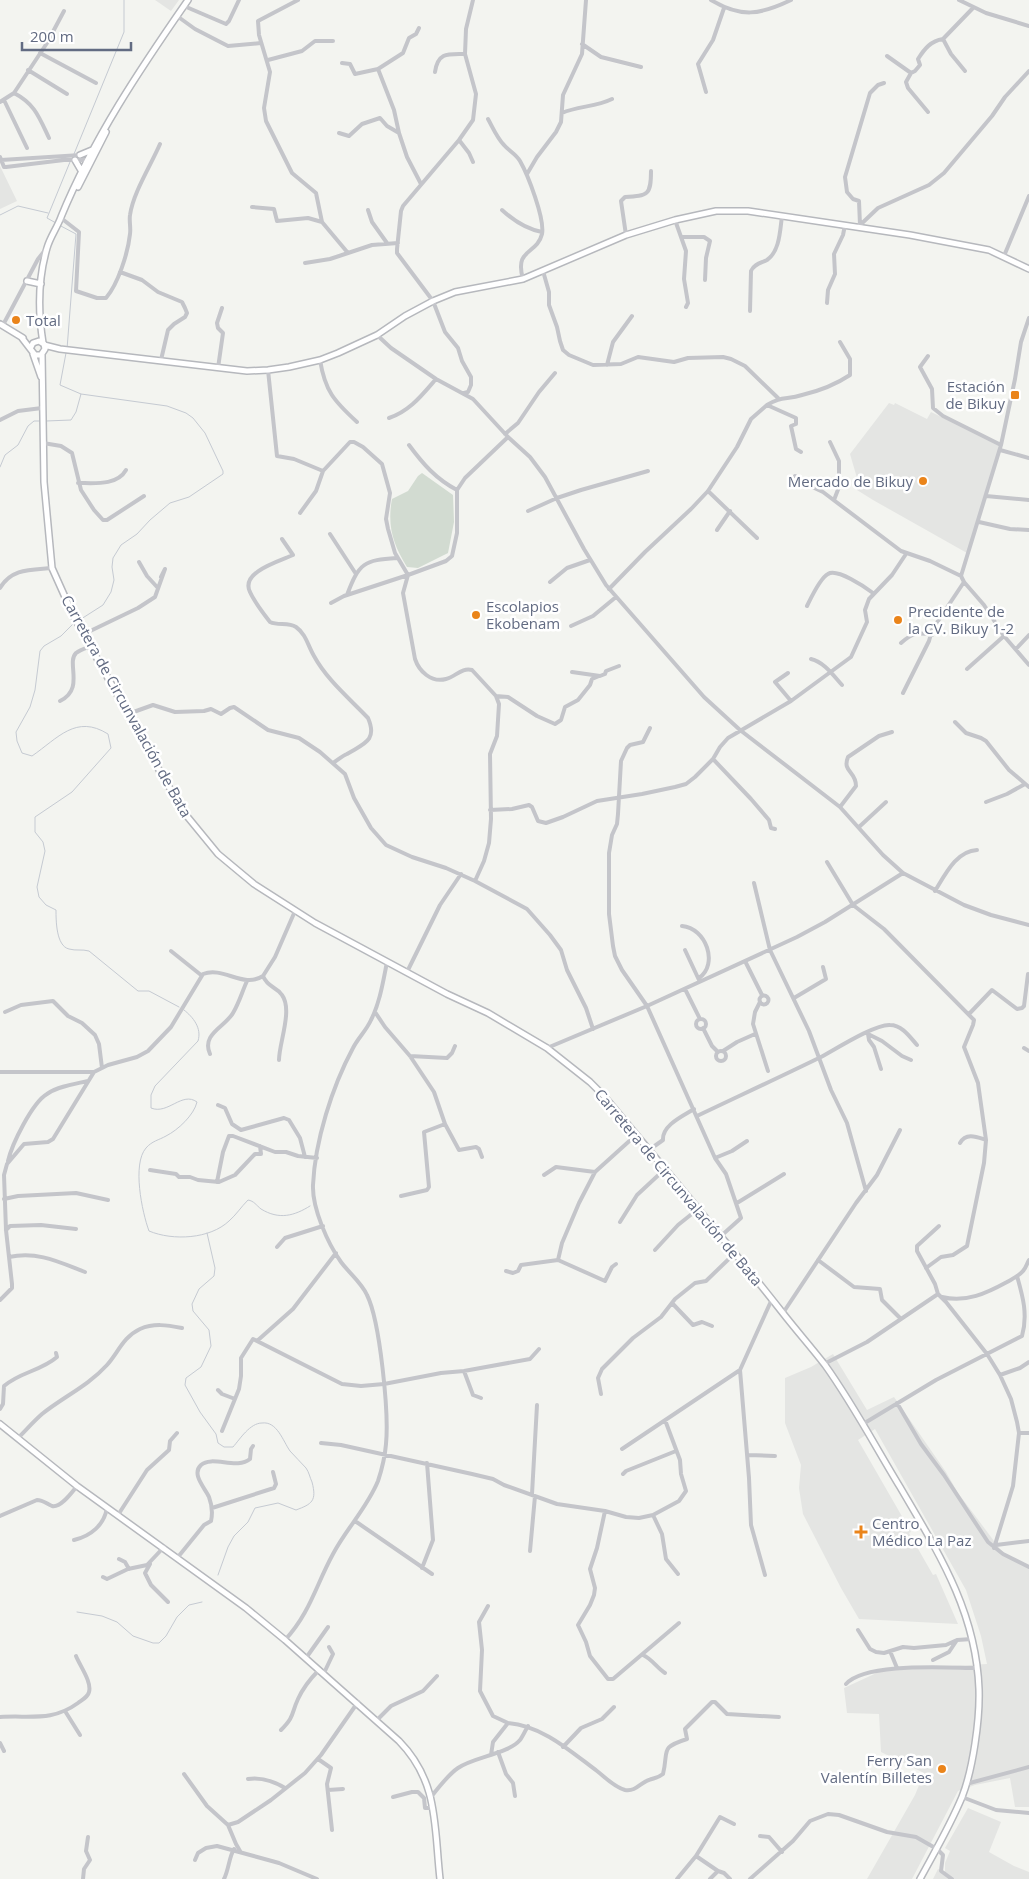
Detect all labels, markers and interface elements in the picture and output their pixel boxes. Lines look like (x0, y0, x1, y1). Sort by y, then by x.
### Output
scale bar (22, 20, 131, 52)
text: 200 m (30, 26, 74, 46)
place label: Total (26, 310, 61, 330)
marker: Total (10, 314, 22, 326)
place label: Estación de Bikuy (945, 376, 1005, 413)
marker: Estación de Bikuy (1009, 389, 1021, 401)
place label: Mercado de Bikuy (788, 471, 913, 491)
marker: Mercado de Bikuy (917, 475, 929, 487)
street label: Carretera de Circunvalación de Bata (57, 591, 197, 821)
place label: Escolapios Ekobenam (486, 596, 560, 633)
place label: Precidente de la CV. Bikuy 1-2 (908, 601, 1014, 638)
marker: Escolapios Ekobenam (470, 609, 482, 621)
marker: Precidente de la CV. Bikuy 1-2 (892, 614, 904, 626)
street label: Carretera de Circunvalación de Bata (591, 1084, 767, 1290)
place label: Centro Médico La Paz (872, 1513, 971, 1550)
marker: Centro Médico La Paz (854, 1525, 868, 1539)
place label: Ferry San Valentín Billetes (821, 1750, 932, 1787)
marker: Ferry San Valentín Billetes (936, 1763, 948, 1775)

